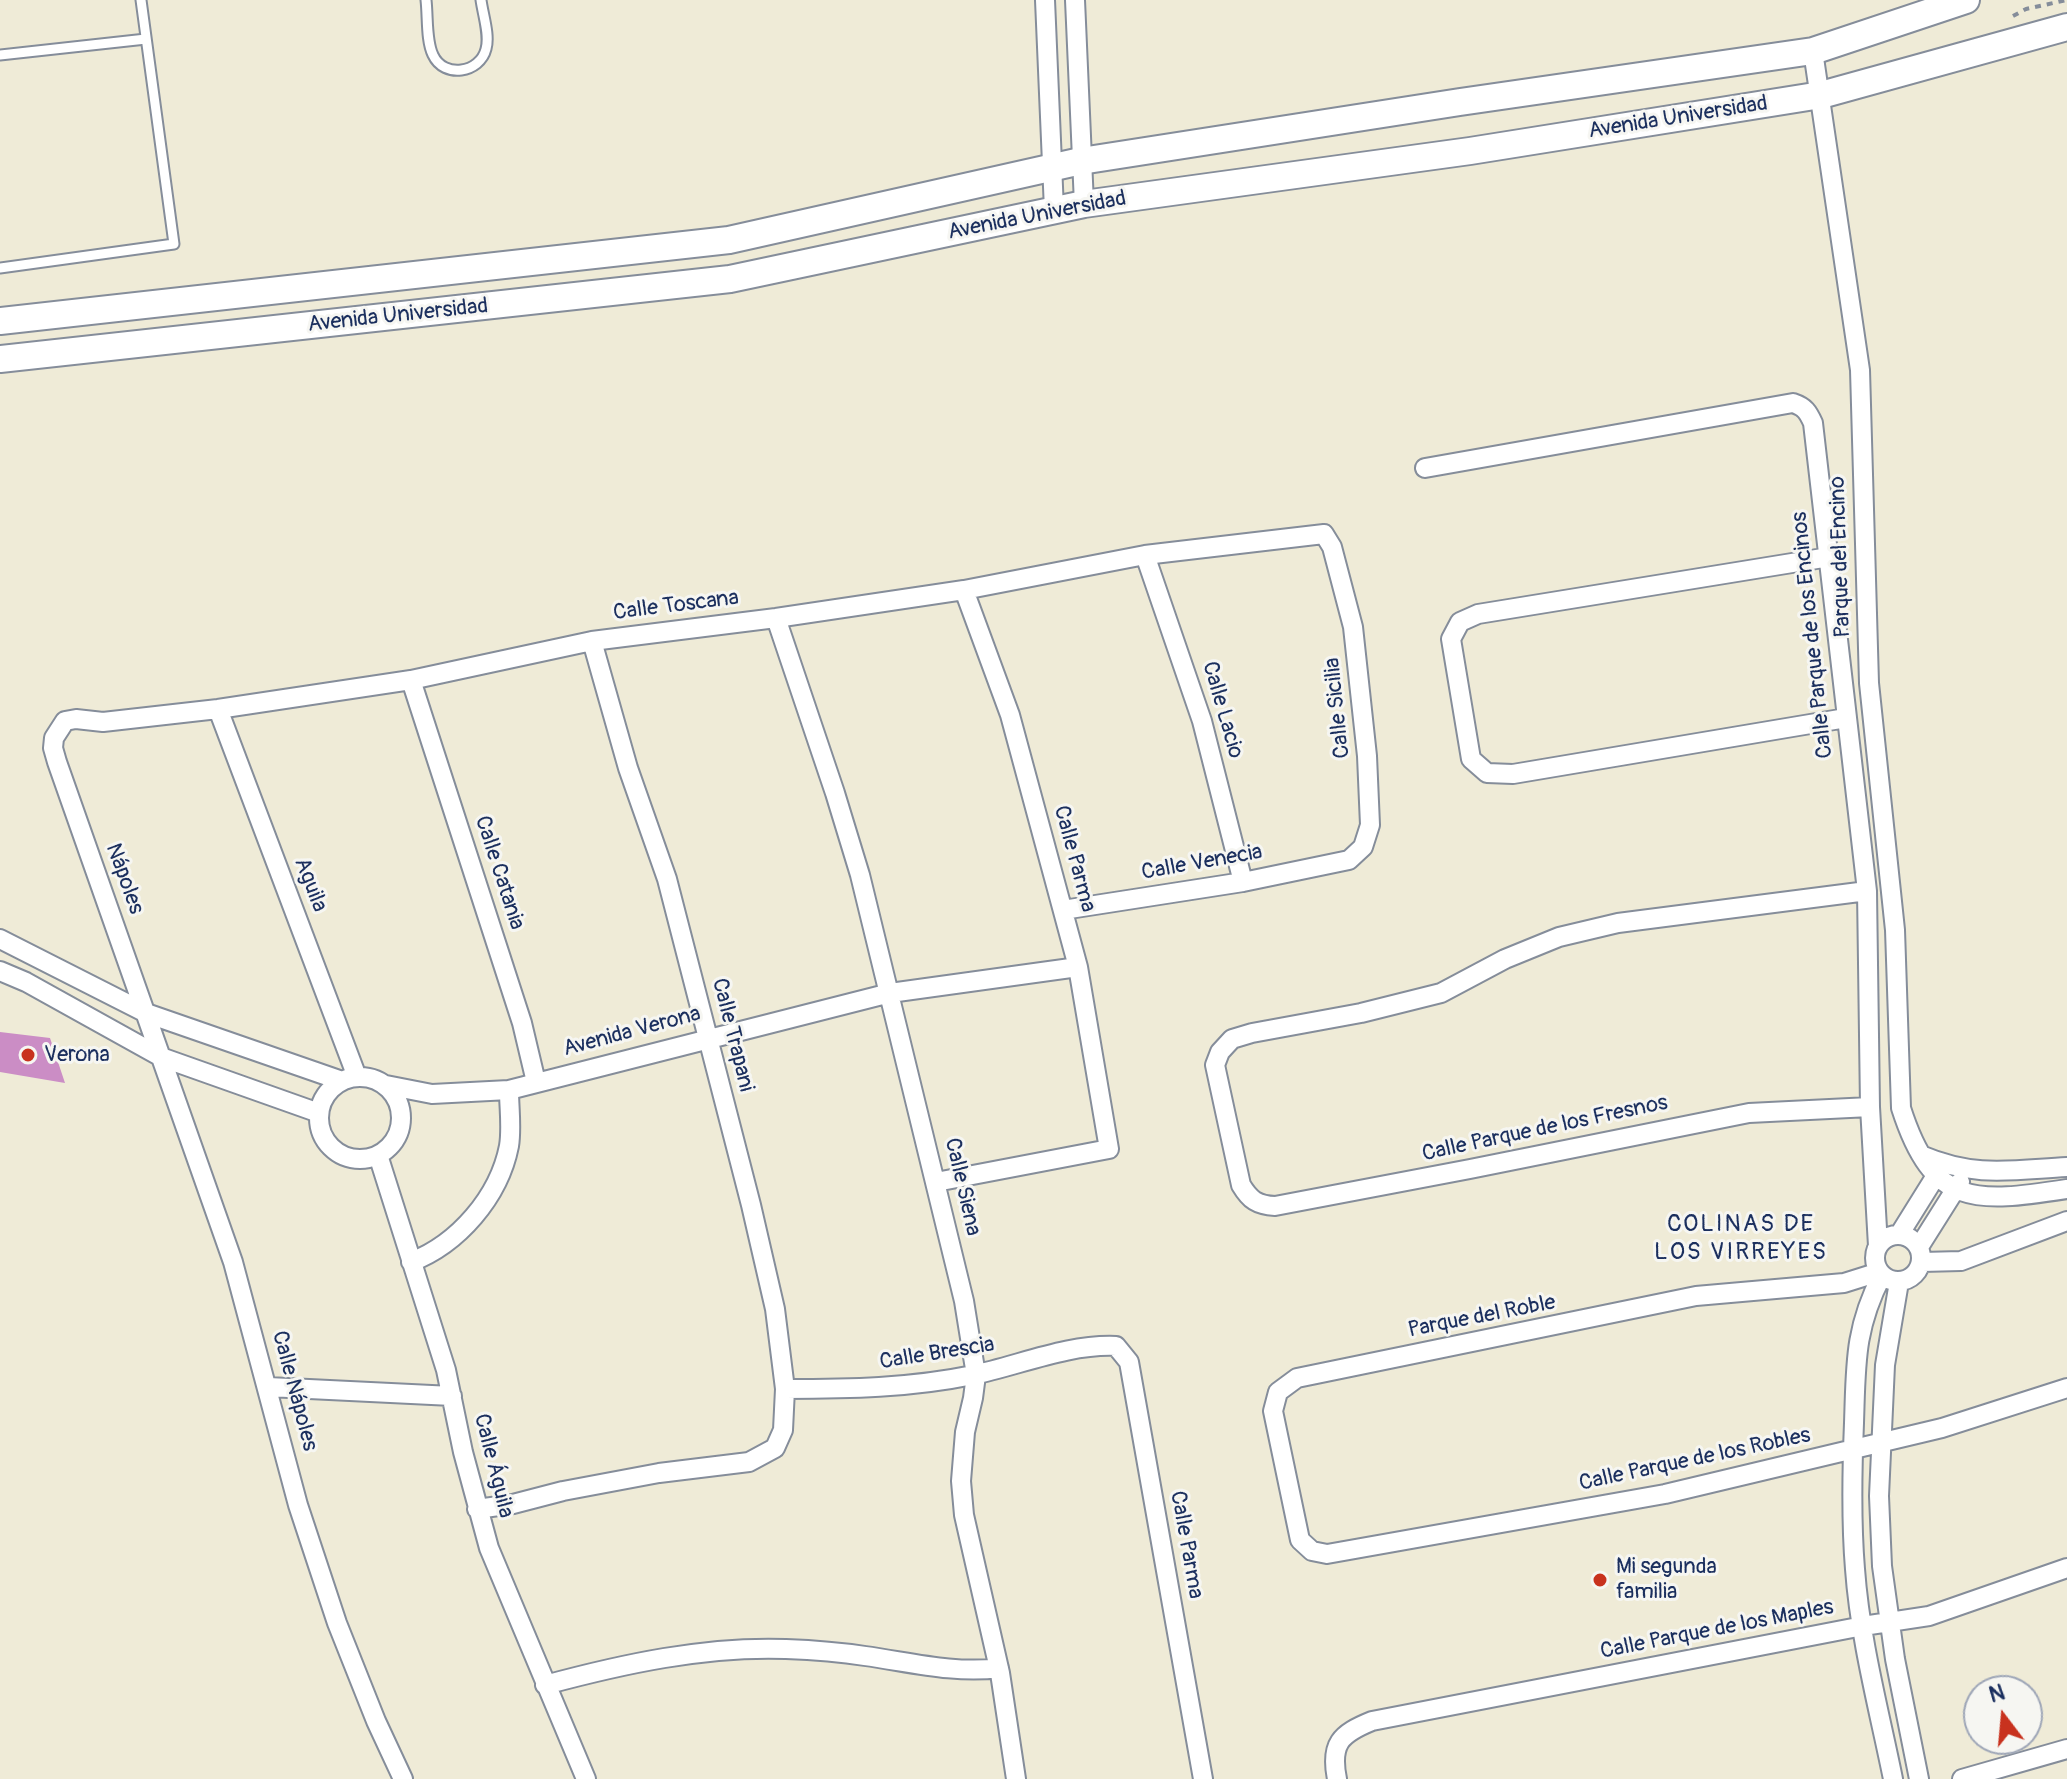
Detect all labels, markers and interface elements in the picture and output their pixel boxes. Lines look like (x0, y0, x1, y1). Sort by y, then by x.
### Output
street label: Avenida Universidad (1586, 91, 1770, 145)
street label: Avenida Universidad (946, 186, 1128, 246)
street label: Avenida Universidad (307, 293, 489, 339)
street label: Parque del Encino (1825, 476, 1857, 638)
street label: Calle Parque de los Encinos (1787, 510, 1839, 760)
street label: Calle Toscana (612, 585, 740, 627)
street label: Calle Sicilia (1320, 656, 1356, 760)
street label: Calle Lacio (1196, 659, 1248, 761)
street label: Calle Parma (1047, 803, 1101, 915)
street label: Calle Catania (468, 813, 530, 933)
street label: Calle Venecia (1140, 839, 1264, 887)
street label: Nápoles (99, 840, 149, 918)
street label: Aguila (288, 854, 332, 916)
street label: Calle Trapani (705, 976, 759, 1094)
street label: Avenida Verona (560, 1001, 704, 1063)
place label: Verona (44, 1042, 110, 1068)
marker: Verona (19, 1046, 37, 1064)
street label: Calle Parque de los Fresnos (1420, 1090, 1670, 1168)
street label: Calle Siena (938, 1135, 986, 1239)
district label: COLINAS DE LOS VIRREYES (1654, 1211, 1828, 1267)
street label: Parque del Roble (1406, 1290, 1558, 1344)
street label: Calle Nápoles (265, 1328, 323, 1454)
street label: Calle Brescia (878, 1332, 996, 1376)
street label: Calle Águila (467, 1411, 519, 1521)
street label: Calle Parque de los Robles (1577, 1423, 1813, 1497)
street label: Calle Parma (1164, 1489, 1208, 1601)
place label: Mi segunda familia (1616, 1554, 1717, 1606)
marker: Mi segunda familia (1591, 1571, 1609, 1589)
street label: Calle Parque de los Maples (1598, 1594, 1836, 1666)
north arrow (1963, 1675, 2043, 1755)
text: N (1986, 1678, 2008, 1709)

